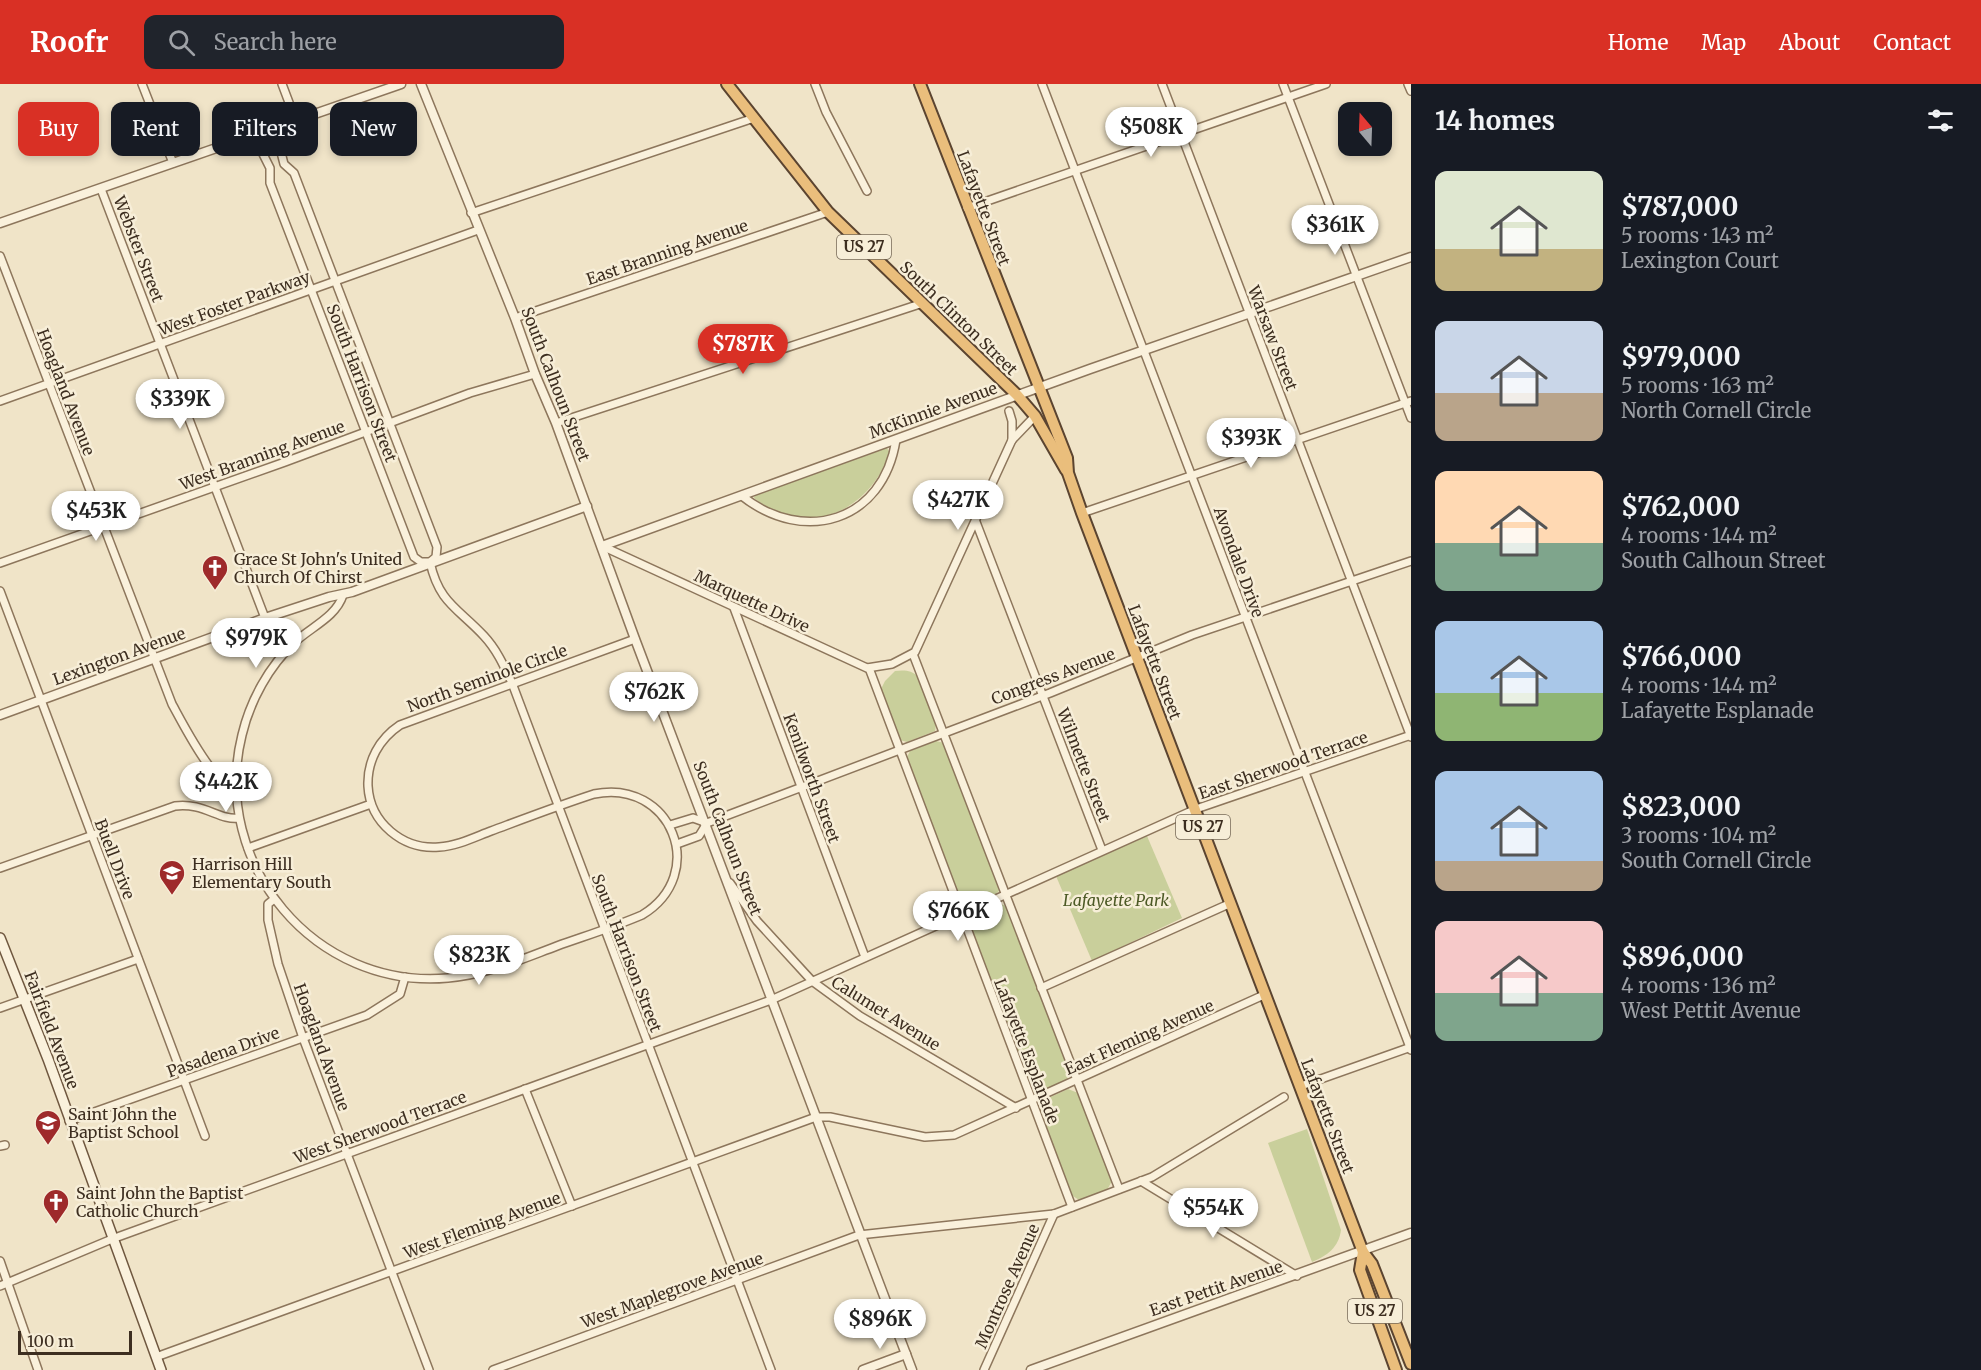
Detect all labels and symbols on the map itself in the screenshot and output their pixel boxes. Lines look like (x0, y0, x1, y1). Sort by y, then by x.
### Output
north arrow (1338, 102, 1392, 156)
pin: $508K (1109, 107, 1193, 158)
street label: Lafayette Street (953, 148, 1015, 269)
street label: Webster Street (109, 192, 169, 306)
pin: $361K (1293, 205, 1377, 256)
street label: East Branning Avenue (583, 215, 751, 289)
road number: US 27 (837, 235, 891, 259)
street label: South Clinton Street (896, 257, 1022, 380)
street label: West Foster Parkway (155, 266, 313, 340)
street label: Warsaw Street (1243, 282, 1302, 394)
street label: South Harrison Street (323, 301, 402, 466)
street label: South Calhoun Street (517, 304, 595, 465)
pin: $787K (701, 324, 785, 375)
street label: Hoagland Avenue (33, 326, 99, 458)
street label: McKinnie Avenue (866, 378, 1000, 442)
pin: $339K (138, 379, 222, 430)
street label: West Branning Avenue (176, 416, 347, 495)
pin: $393K (1209, 418, 1293, 469)
pin: $427K (916, 480, 1000, 531)
pin: $453K (54, 491, 138, 542)
street label: Avondale Drive (1209, 503, 1268, 620)
place label: Grace St John's United Church Of Chirst (234, 549, 402, 587)
church icon: Grace St John's United Church Of Chirst (200, 553, 230, 591)
street label: Marquette Drive (691, 566, 813, 636)
street label: Lafayette Street (1124, 602, 1186, 723)
pin: $979K (214, 618, 298, 669)
street label: Lexington Avenue (50, 623, 188, 689)
street label: North Seminole Circle (404, 640, 570, 716)
street label: Congress Avenue (988, 643, 1118, 709)
pin: $762K (612, 672, 696, 723)
street label: Wilmette Street (1053, 704, 1115, 826)
street label: Kenilworth Street (779, 711, 845, 846)
street label: East Sherwood Terrace (1196, 727, 1370, 803)
street label: South Calhoun Street (689, 758, 767, 919)
pin: $442K (184, 762, 268, 813)
road number: US 27 (1176, 815, 1230, 839)
street label: Buell Drive (91, 816, 139, 902)
place label: Harrison Hill Elementary South (192, 854, 332, 892)
school or university icon: Harrison Hill Elementary South (157, 858, 187, 896)
street label: South Harrison Street (588, 871, 667, 1036)
park label: Lafayette Park (1063, 890, 1169, 910)
pin: $766K (916, 891, 1000, 942)
pin: $823K (437, 935, 521, 986)
street label: Fairfield Avenue (20, 968, 84, 1092)
street label: Calumet Avenue (828, 972, 944, 1054)
street label: Lafayette Esplanade (990, 975, 1064, 1127)
street label: Hoagland Avenue (290, 981, 354, 1113)
street label: East Fleming Avenue (1061, 995, 1217, 1079)
street label: Pasadena Drive (164, 1022, 282, 1082)
street label: Lafayette Street (1297, 1056, 1359, 1177)
street label: West Sherwood Terrace (290, 1086, 469, 1168)
place label: Saint John the Baptist School (68, 1104, 179, 1142)
school or university icon: Saint John the Baptist School (33, 1108, 63, 1146)
place label: Saint John the Baptist Catholic Church (76, 1183, 244, 1221)
church icon: Saint John the Baptist Catholic Church (41, 1187, 71, 1225)
street label: West Fleming Avenue (400, 1187, 563, 1263)
pin: $554K (1171, 1188, 1255, 1239)
street label: Montrose Avenue (971, 1221, 1043, 1351)
street label: West Maplegrove Avenue (577, 1248, 766, 1333)
street label: East Pettit Avenue (1147, 1256, 1285, 1320)
pin: $896K (838, 1299, 922, 1350)
road number: US 27 (1348, 1299, 1402, 1323)
scale bar (18, 1328, 132, 1356)

